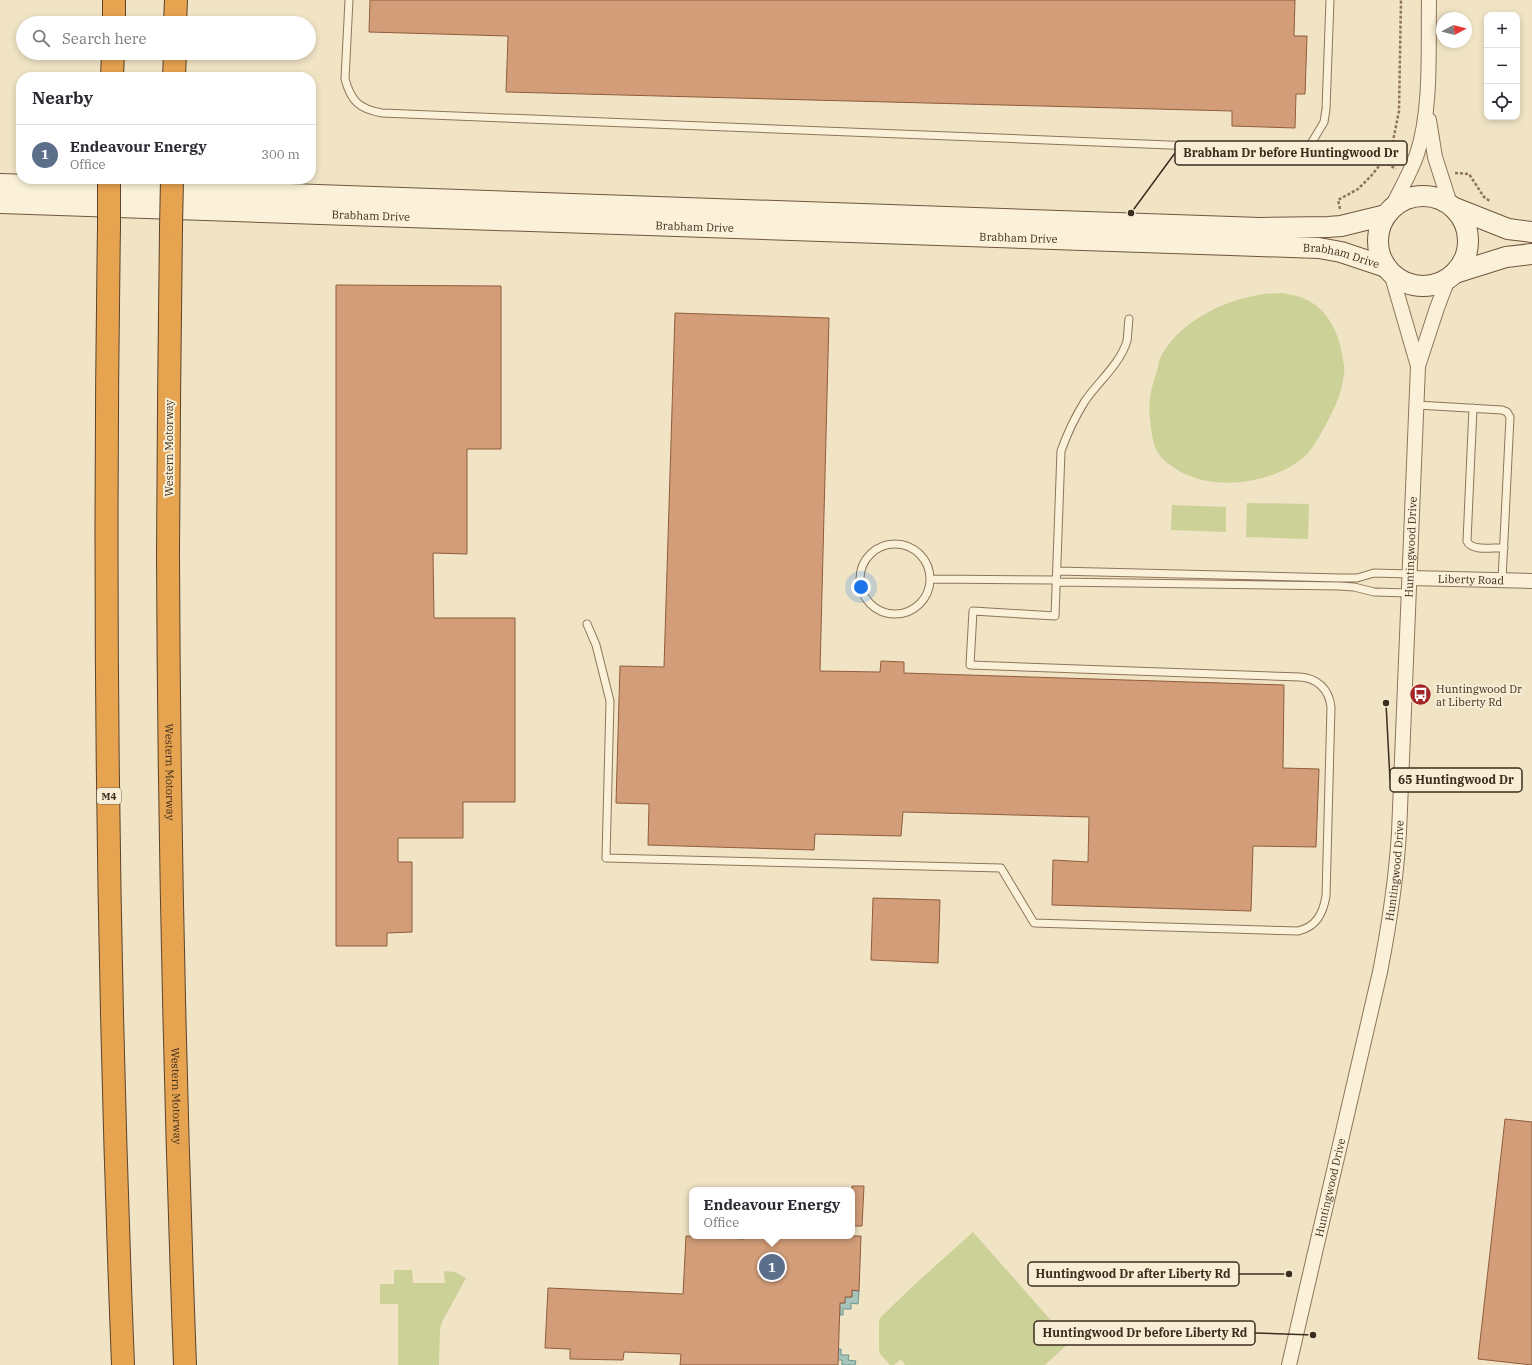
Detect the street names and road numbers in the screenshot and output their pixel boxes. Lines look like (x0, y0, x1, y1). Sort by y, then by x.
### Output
street label: Brabham Drive (331, 207, 410, 224)
street label: Brabham Drive (655, 218, 734, 235)
street label: Brabham Drive (979, 229, 1058, 246)
street label: Brabham Drive (1303, 240, 1381, 271)
street label: Western Motorway (162, 399, 176, 496)
street label: Huntingwood Drive (1402, 496, 1420, 598)
street label: Liberty Road (1438, 572, 1505, 587)
street label: Western Motorway (162, 723, 178, 821)
road number: M4 (97, 788, 121, 804)
street label: Huntingwood Drive (1382, 820, 1407, 922)
street label: Western Motorway (168, 1047, 185, 1145)
street label: Huntingwood Drive (1312, 1137, 1348, 1239)

